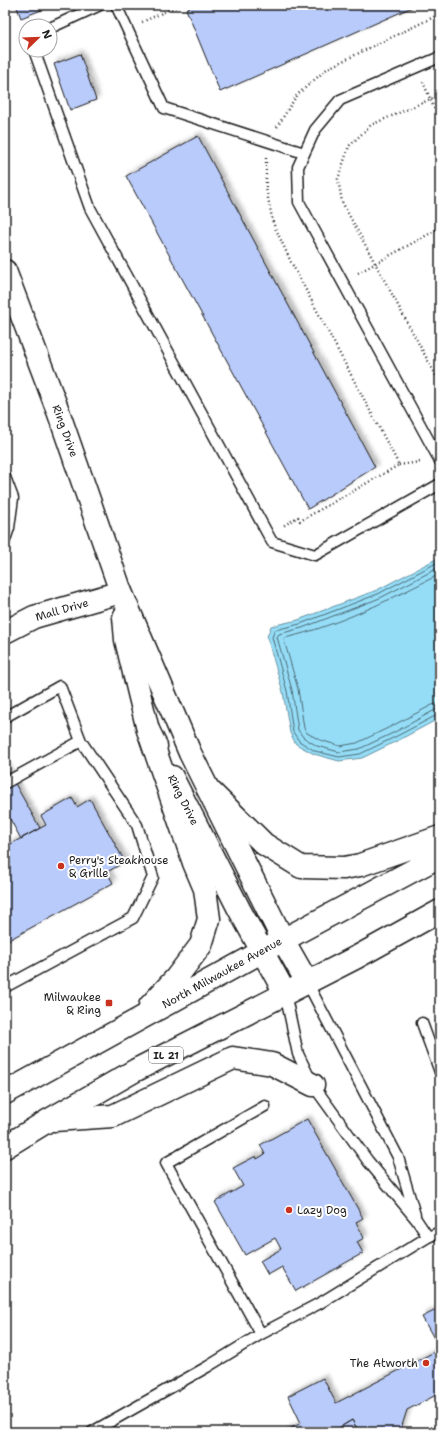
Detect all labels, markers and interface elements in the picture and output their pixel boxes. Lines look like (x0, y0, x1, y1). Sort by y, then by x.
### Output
north arrow (18, 18, 58, 58)
text: N (38, 27, 55, 41)
street label: Ring Drive (49, 403, 81, 459)
street label: Mall Drive (34, 595, 90, 625)
street label: Ring Drive (164, 772, 202, 828)
place label: Perry's Steakhouse & Grille (69, 853, 169, 881)
marker: Perry's Steakhouse & Grille (56, 861, 66, 871)
street label: North Milwaukee Avenue (159, 934, 285, 1012)
place label: Milwaukee & Ring (44, 990, 101, 1018)
marker: Milwaukee & Ring (104, 998, 114, 1008)
road number: IL 21 (149, 1047, 183, 1063)
place label: Lazy Dog (297, 1203, 347, 1218)
marker: Lazy Dog (284, 1205, 294, 1215)
place label: The Atworth (350, 1356, 418, 1371)
marker: The Atworth (421, 1358, 431, 1368)

